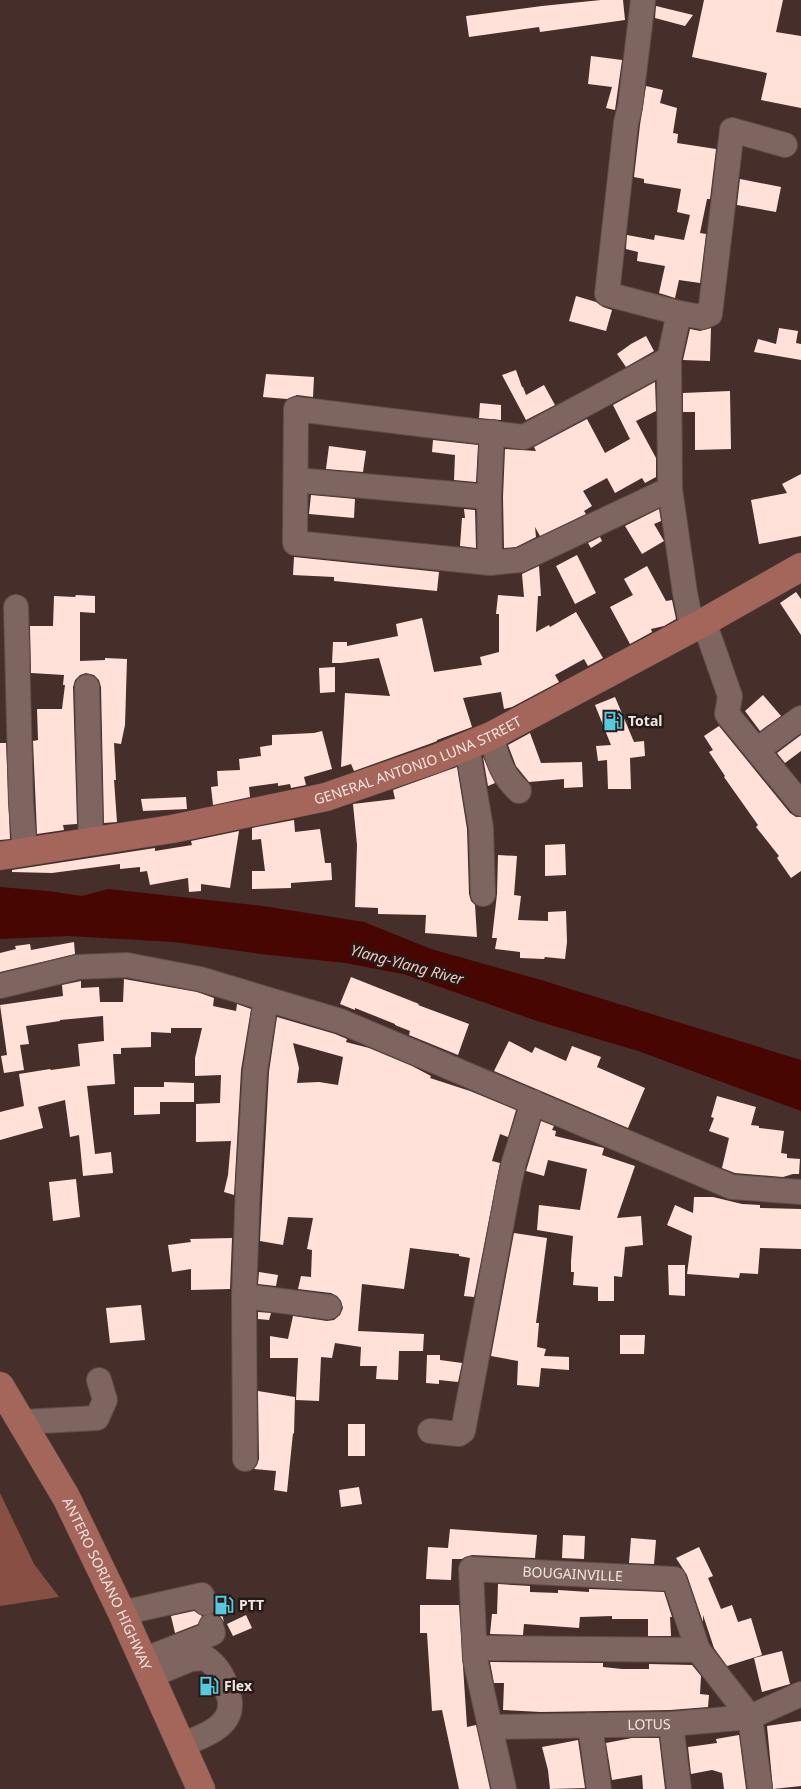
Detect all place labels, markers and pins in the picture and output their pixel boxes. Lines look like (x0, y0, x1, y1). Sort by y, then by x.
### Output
fuel station icon: Total (602, 710, 624, 732)
place label: Total (628, 711, 662, 730)
fuel station icon: PTT (213, 1594, 235, 1616)
place label: PTT (239, 1595, 264, 1614)
fuel station icon: Flex (198, 1675, 220, 1697)
place label: Flex (224, 1676, 253, 1695)

